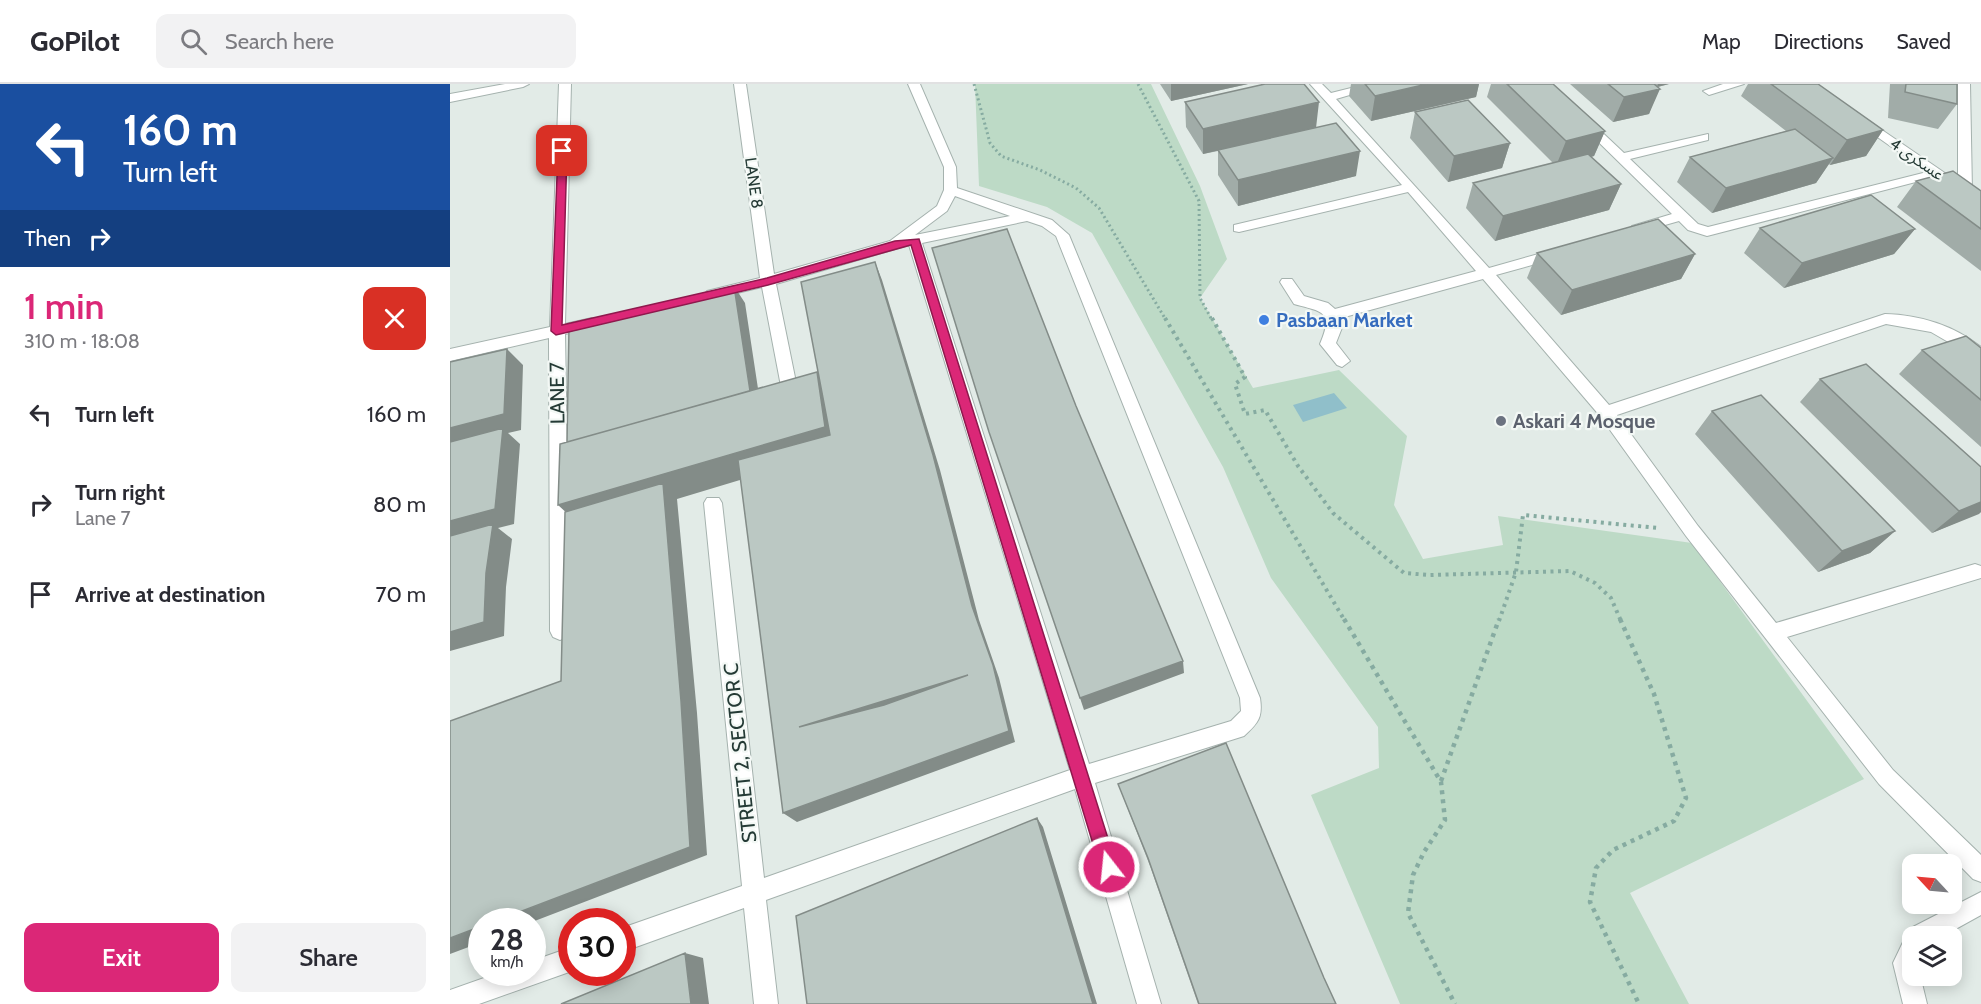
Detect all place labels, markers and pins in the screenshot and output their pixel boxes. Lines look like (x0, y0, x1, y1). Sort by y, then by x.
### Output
pin (536, 125, 587, 176)
place label: Pasbaan Market (1276, 308, 1413, 332)
marker: Pasbaan Market (1257, 313, 1271, 327)
place label: Askari 4 Mosque (1513, 409, 1655, 433)
marker: Askari 4 Mosque (1494, 414, 1508, 428)

